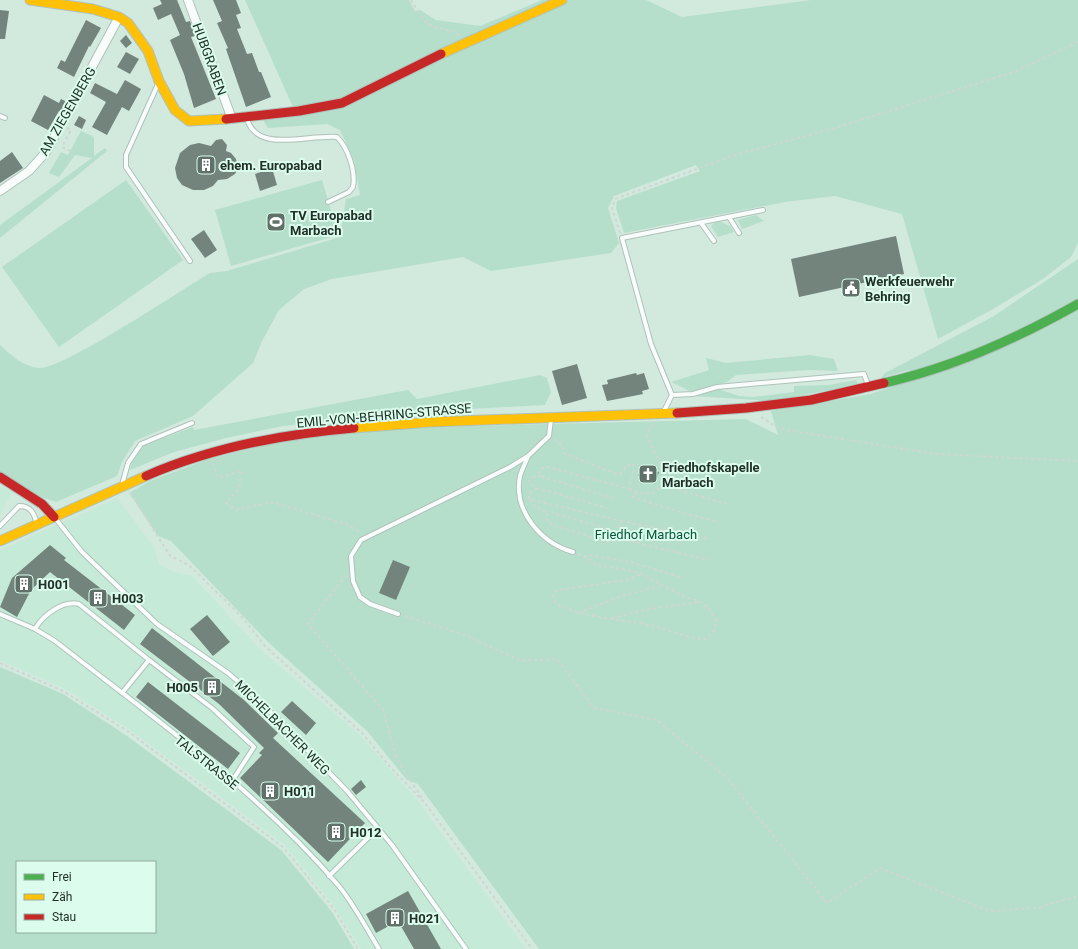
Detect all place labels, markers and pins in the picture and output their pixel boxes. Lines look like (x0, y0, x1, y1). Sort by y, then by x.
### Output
building icon: ehem. Europabad (195, 154, 217, 176)
place label: ehem. Europabad (220, 158, 322, 173)
place label: TV Europabad Marbach (290, 208, 372, 238)
sports icon: TV Europabad Marbach (265, 211, 287, 233)
place label: Werkfeuerwehr Behring (865, 274, 954, 304)
public building icon: Werkfeuerwehr Behring (840, 277, 862, 299)
place label: Friedhofskapelle Marbach (662, 460, 760, 490)
church icon: Friedhofskapelle Marbach (637, 463, 659, 485)
building icon: H001 (13, 573, 35, 595)
place label: H001 (38, 577, 70, 592)
building icon: H003 (87, 587, 109, 609)
place label: H003 (112, 591, 144, 606)
building icon: H005 (201, 676, 223, 698)
place label: H005 (166, 680, 198, 695)
building icon: H011 (259, 780, 281, 802)
place label: H011 (284, 784, 316, 799)
building icon: H012 (325, 821, 347, 843)
place label: H012 (350, 825, 382, 840)
building icon: H021 (384, 907, 406, 929)
place label: H021 (409, 911, 441, 926)

